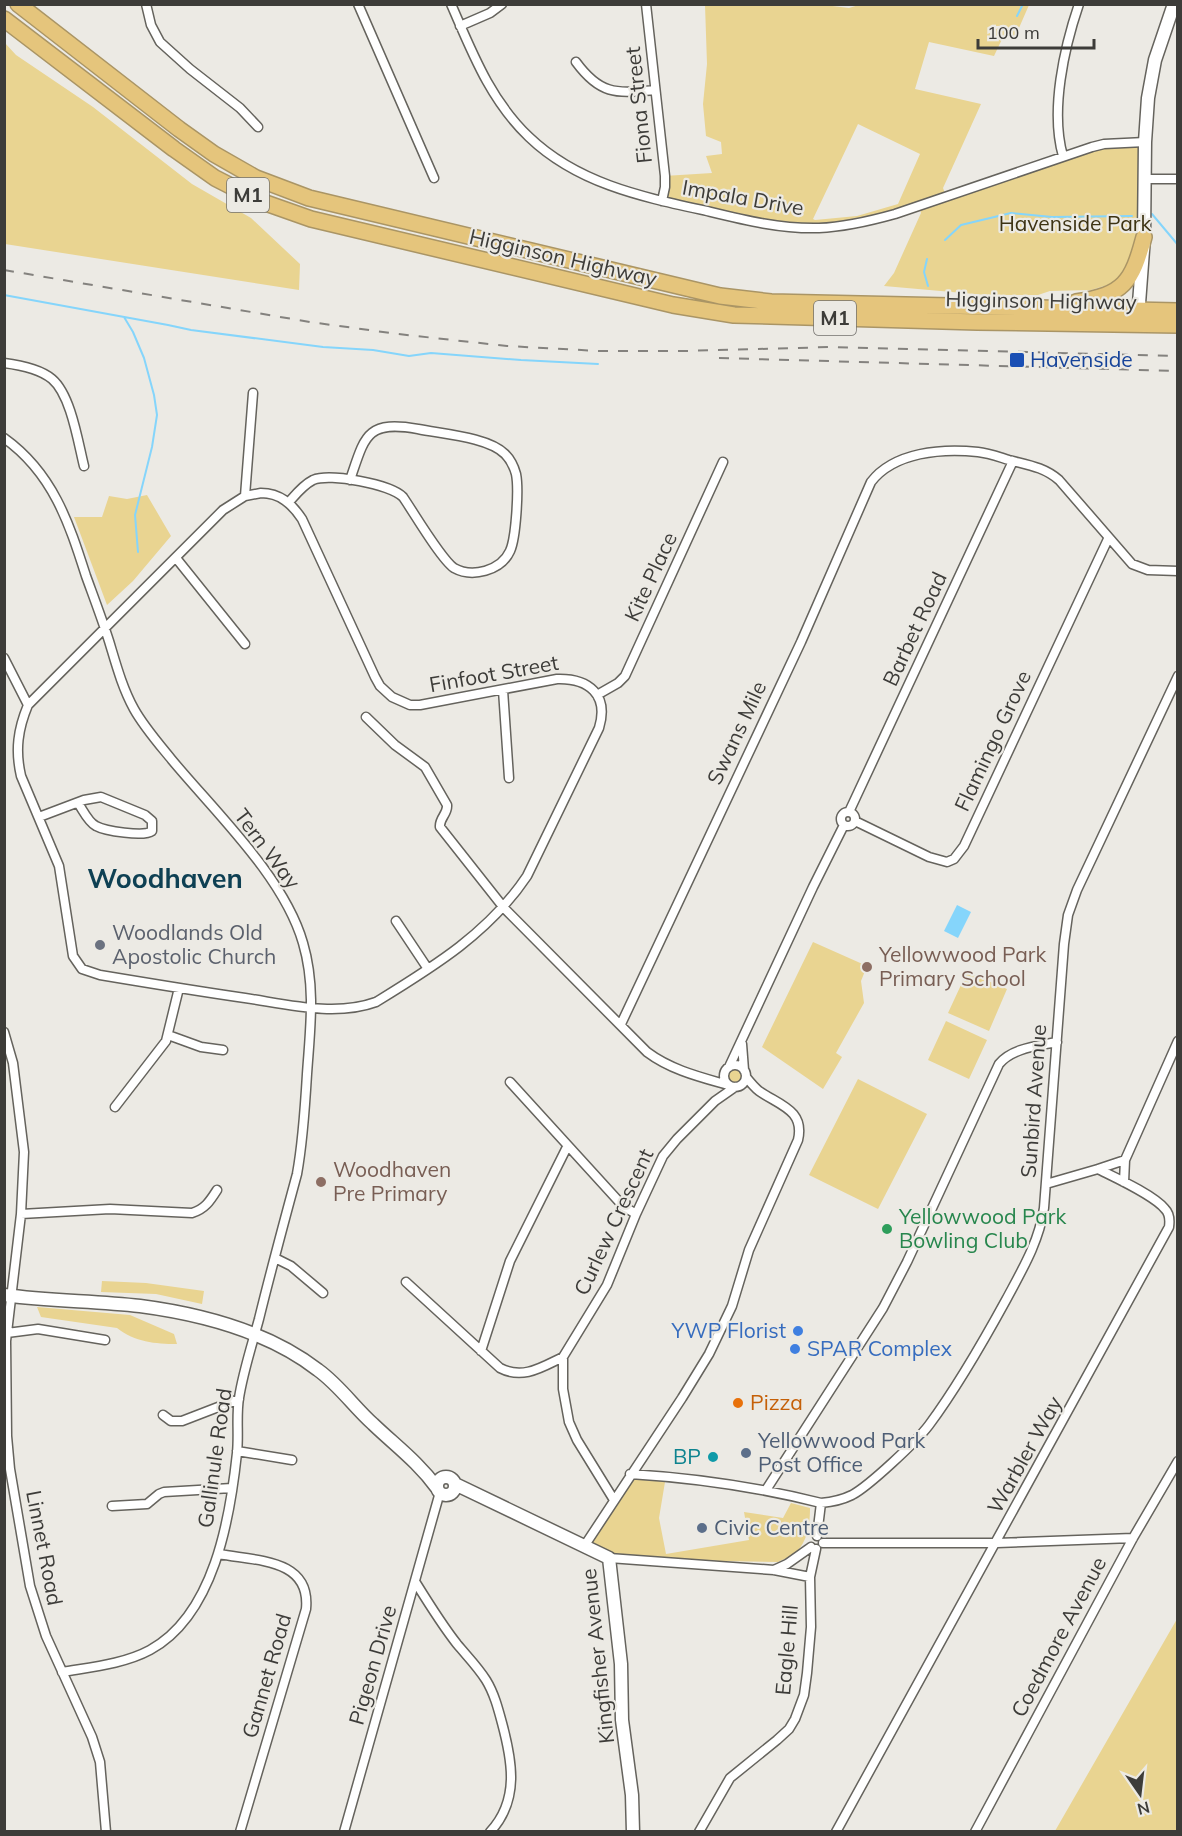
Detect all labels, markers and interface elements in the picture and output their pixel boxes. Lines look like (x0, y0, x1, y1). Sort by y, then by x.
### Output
scale bar (978, 12, 1094, 50)
text: 100 m (987, 21, 1040, 44)
street label: Fiona Street (619, 45, 657, 165)
street label: Impala Drive (680, 174, 806, 220)
road number: M1 (227, 178, 269, 212)
park label: Havenside Park (999, 210, 1151, 236)
street label: Higginson Highway (467, 223, 659, 291)
street label: Higginson Highway (945, 285, 1137, 315)
road number: M1 (814, 301, 856, 335)
place label: Havenside (1030, 346, 1133, 372)
marker: Havenside (1008, 351, 1026, 369)
street label: Kite Place (618, 528, 682, 625)
street label: Barbet Road (876, 567, 952, 690)
street label: Finfoot Street (427, 649, 560, 697)
street label: Flamingo Grove (948, 666, 1036, 815)
street label: Swans Mile (701, 677, 771, 788)
street label: Tern Way (229, 803, 306, 894)
district label: Woodhaven (87, 861, 243, 895)
place label: Woodlands Old Apostolic Church (112, 919, 276, 969)
marker: Woodlands Old Apostolic Church (93, 938, 107, 952)
place label: Yellowwood Park Primary School (878, 941, 1046, 991)
marker: Yellowwood Park Primary School (860, 960, 874, 974)
street label: Sunbird Avenue (1015, 1023, 1051, 1179)
street label: Curlew Crescent (568, 1144, 658, 1299)
place label: Woodhaven Pre Primary (333, 1156, 451, 1206)
marker: Woodhaven Pre Primary (314, 1175, 328, 1189)
place label: Yellowwood Park Bowling Club (898, 1203, 1066, 1253)
marker: Yellowwood Park Bowling Club (880, 1222, 894, 1236)
place label: YWP Florist (671, 1317, 786, 1343)
marker: YWP Florist (791, 1324, 805, 1338)
place label: SPAR Complex (807, 1335, 952, 1361)
marker: SPAR Complex (788, 1342, 802, 1356)
street label: Gallinule Road (191, 1386, 237, 1529)
place label: Pizza (750, 1389, 803, 1415)
street label: Warbler Way (981, 1391, 1067, 1518)
marker: Pizza (731, 1396, 745, 1410)
place label: Yellowwood Park Post Office (757, 1427, 925, 1477)
place label: BP (673, 1443, 701, 1469)
marker: Yellowwood Park Post Office (739, 1446, 753, 1460)
marker: BP (706, 1450, 720, 1464)
street label: Linnet Road (21, 1488, 69, 1608)
place label: Civic Centre (714, 1514, 829, 1540)
marker: Civic Centre (695, 1521, 709, 1535)
street label: Coedmore Avenue (1005, 1552, 1111, 1721)
street label: Kingfisher Avenue (575, 1567, 619, 1745)
street label: Pigeon Drive (343, 1602, 402, 1728)
street label: Eagle Hill (769, 1604, 803, 1696)
street label: Gannet Road (236, 1610, 296, 1741)
north arrow (1110, 1764, 1170, 1824)
text: N (1135, 1797, 1152, 1820)

